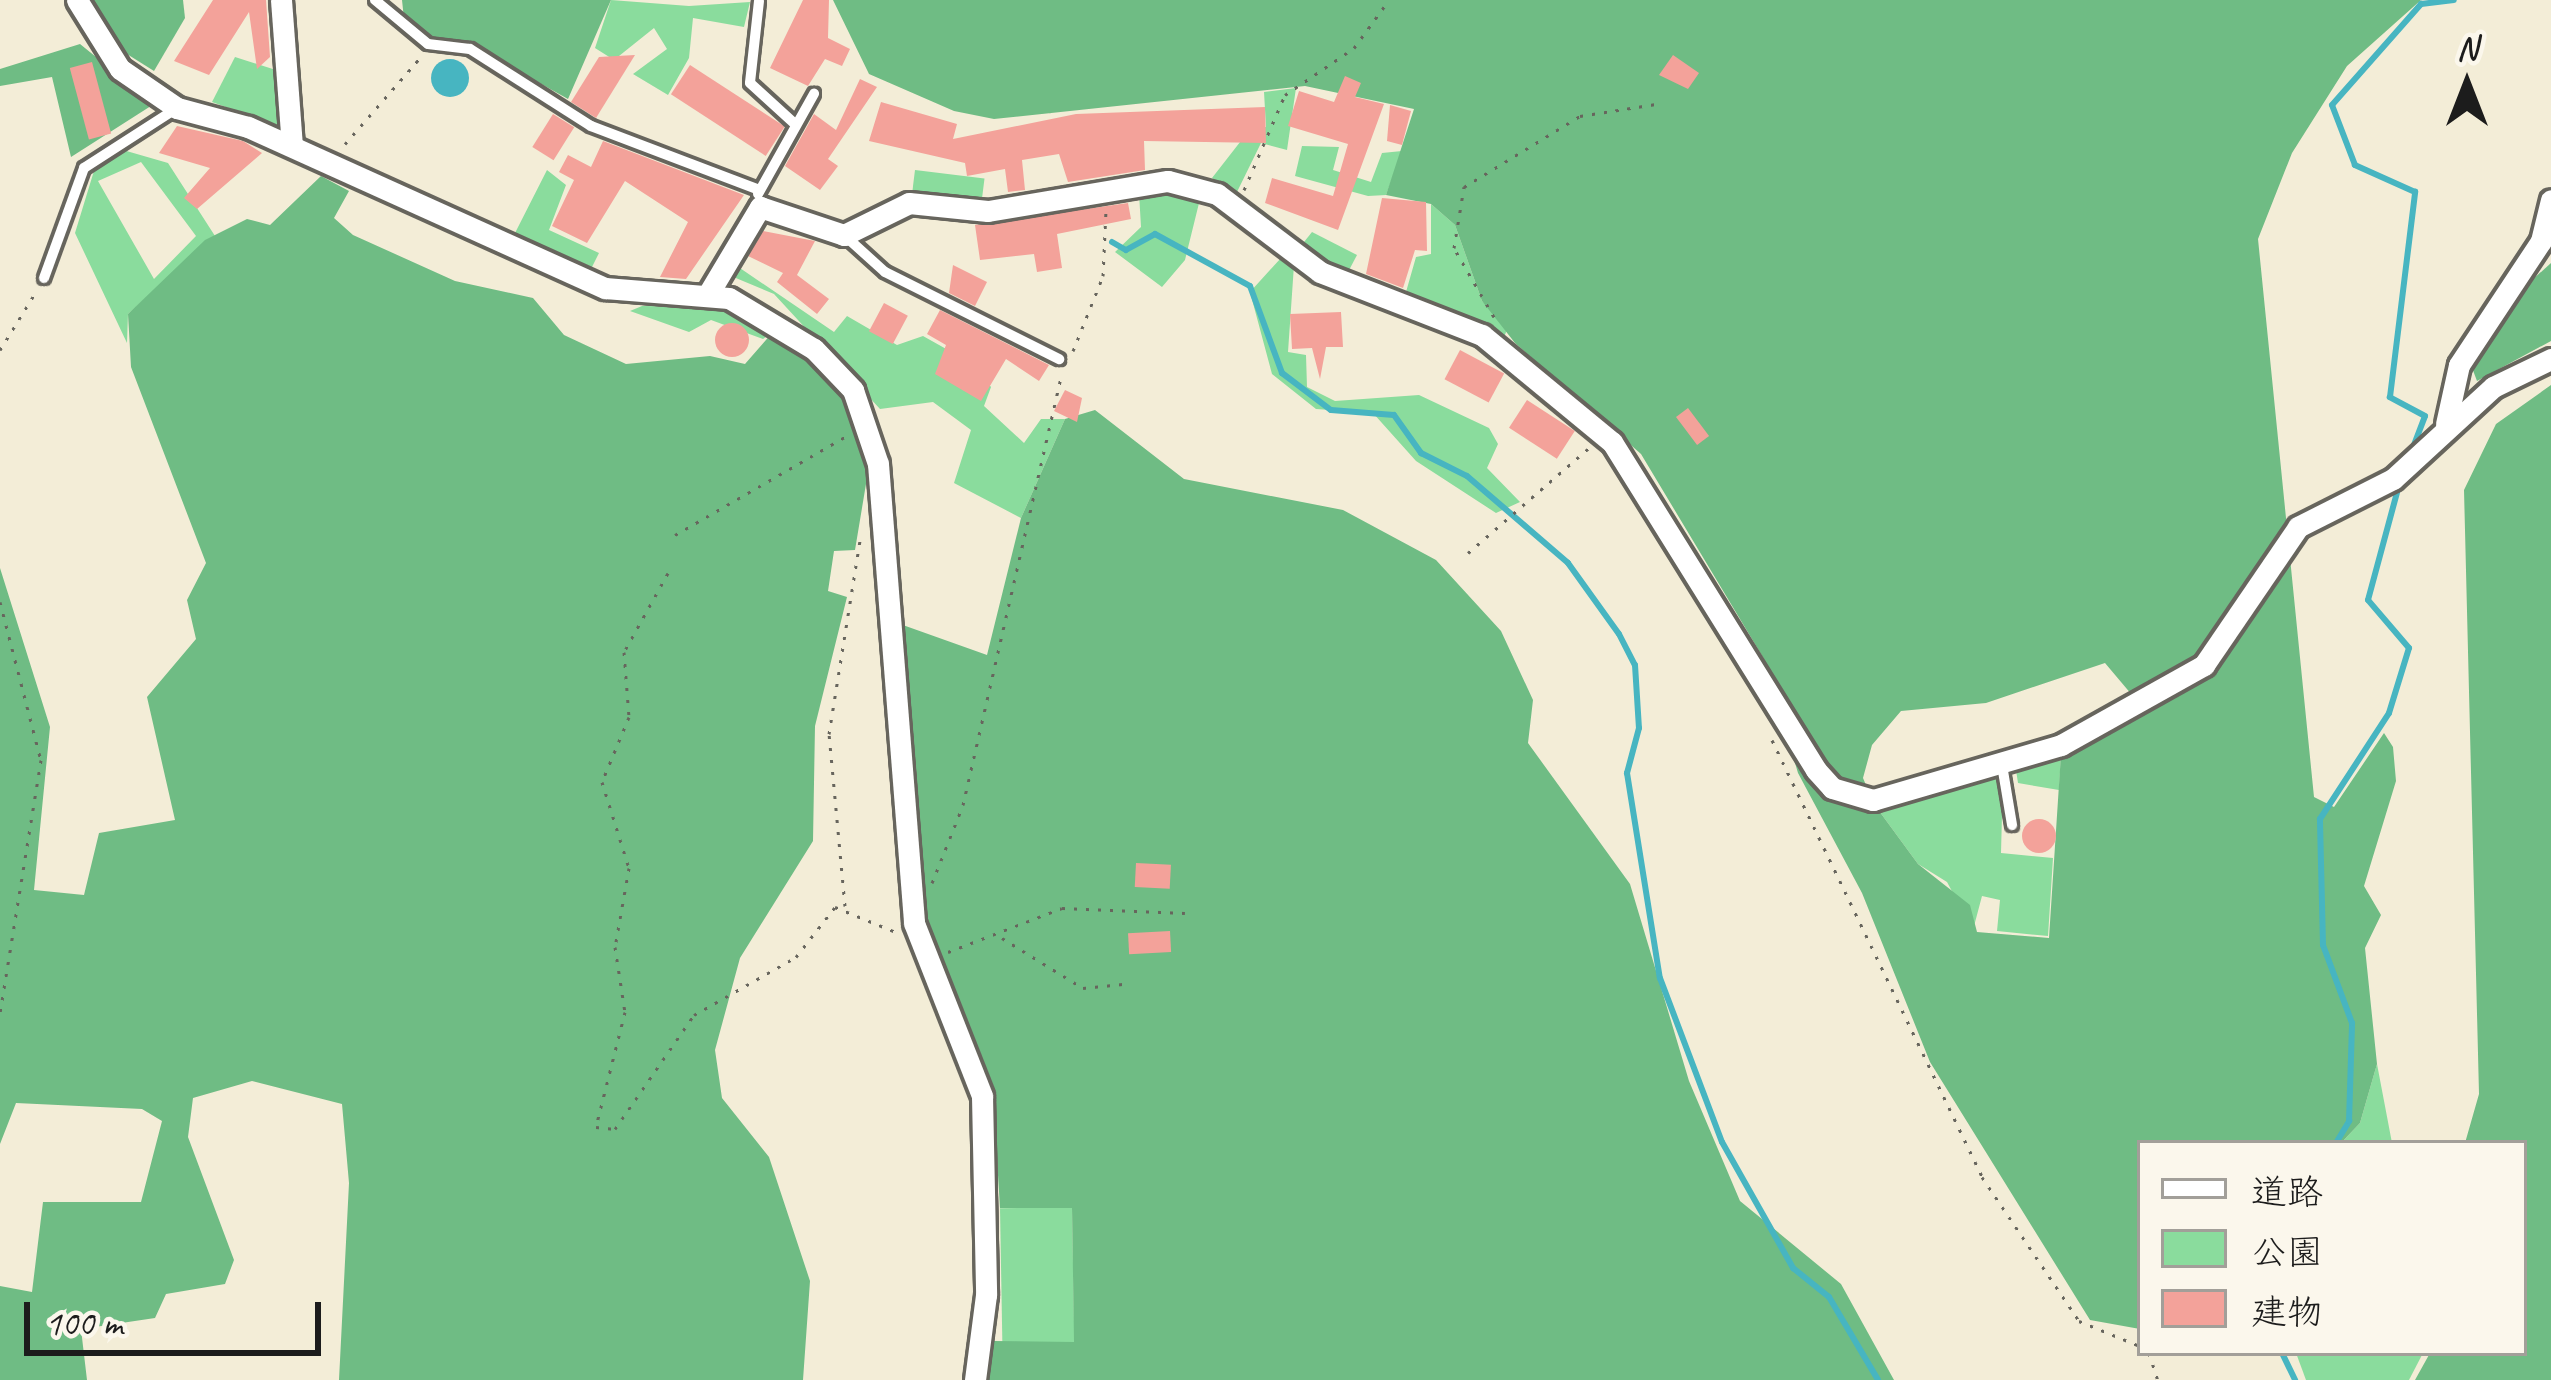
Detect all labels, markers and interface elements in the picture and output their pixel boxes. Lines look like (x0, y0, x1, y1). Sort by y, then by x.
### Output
north arrow (2407, 24, 2527, 144)
text: N (2457, 27, 2477, 69)
legend (2137, 1140, 2527, 1356)
text: 道路 (2251, 1169, 2323, 1215)
text: 公園 (2251, 1229, 2323, 1275)
scale bar (30, 1278, 327, 1352)
text: 建物 (2251, 1289, 2323, 1335)
text: 100 m (45, 1300, 122, 1346)

